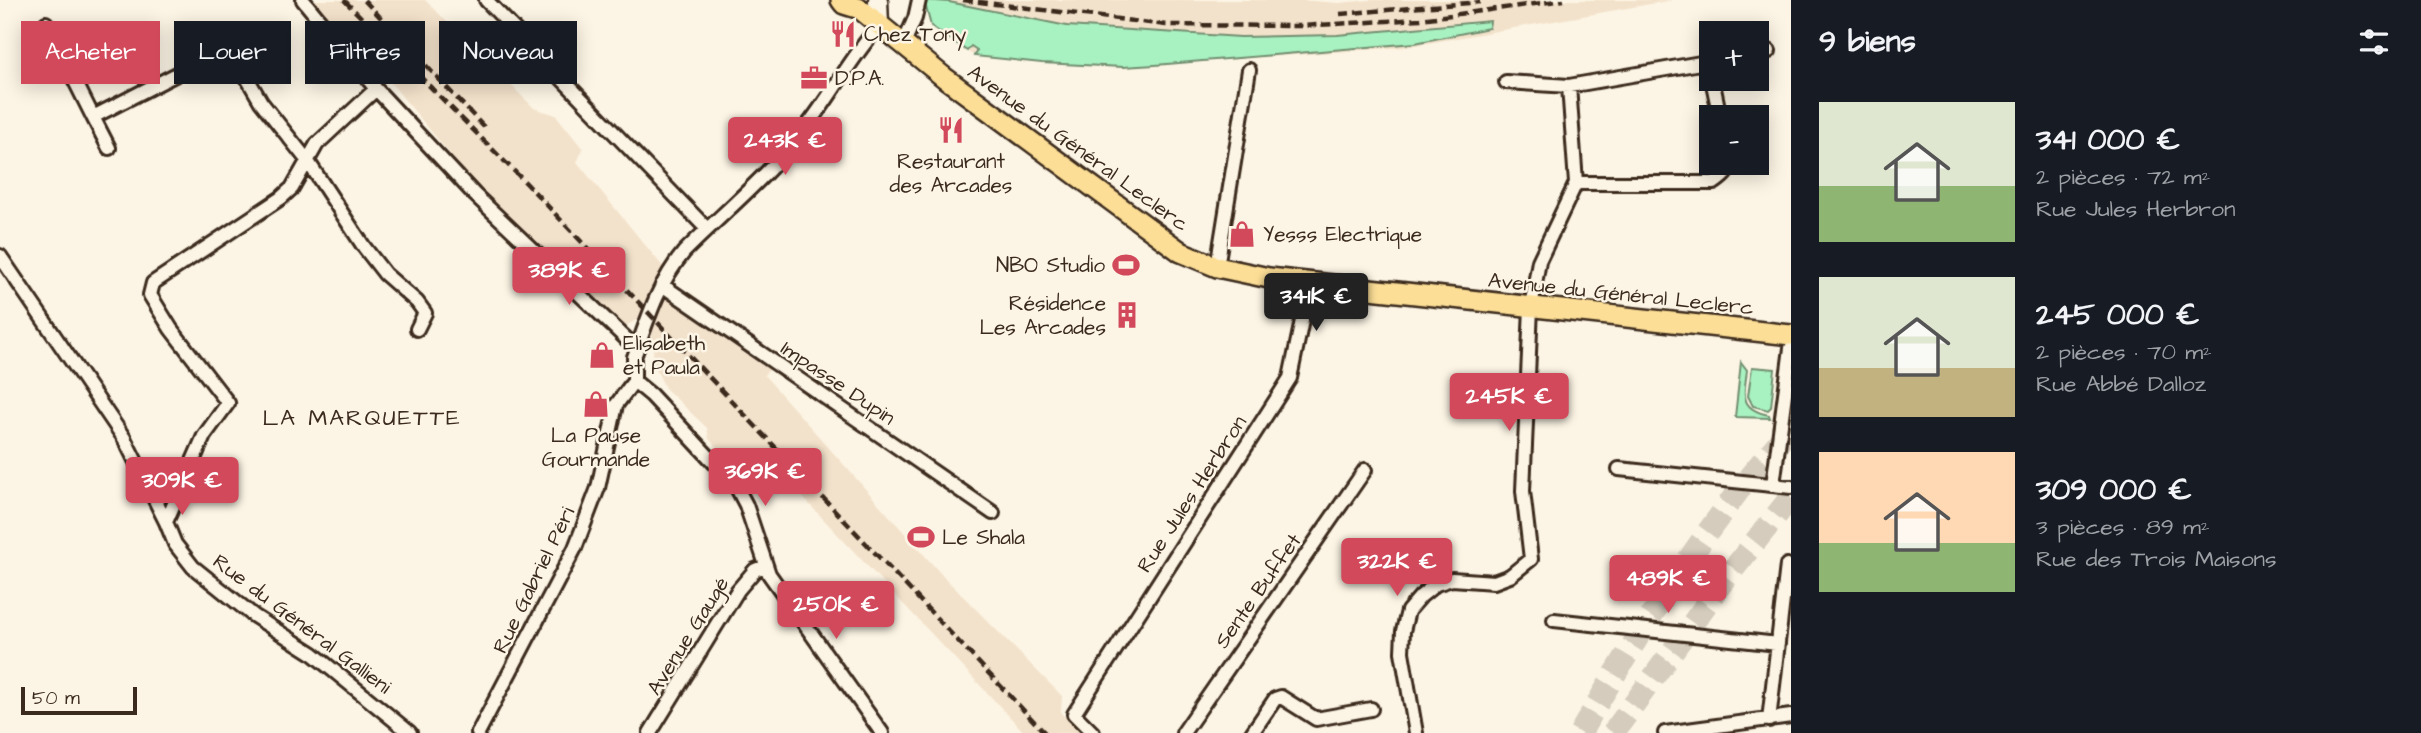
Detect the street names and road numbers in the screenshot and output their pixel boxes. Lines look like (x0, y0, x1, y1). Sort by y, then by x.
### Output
street label: Avenue du Général Leclerc (961, 58, 1195, 238)
street label: Avenue du Général Leclerc (1487, 266, 1755, 322)
street label: Impasse Dupin (774, 334, 901, 433)
street label: Rue Jules Herbron (1130, 410, 1254, 578)
street label: Rue Gabriel Péri (486, 502, 582, 658)
street label: Sente Buffet (1208, 527, 1309, 654)
street label: Rue du Général Gallieni (207, 547, 397, 701)
street label: Avenue Gaugé (640, 571, 738, 702)

